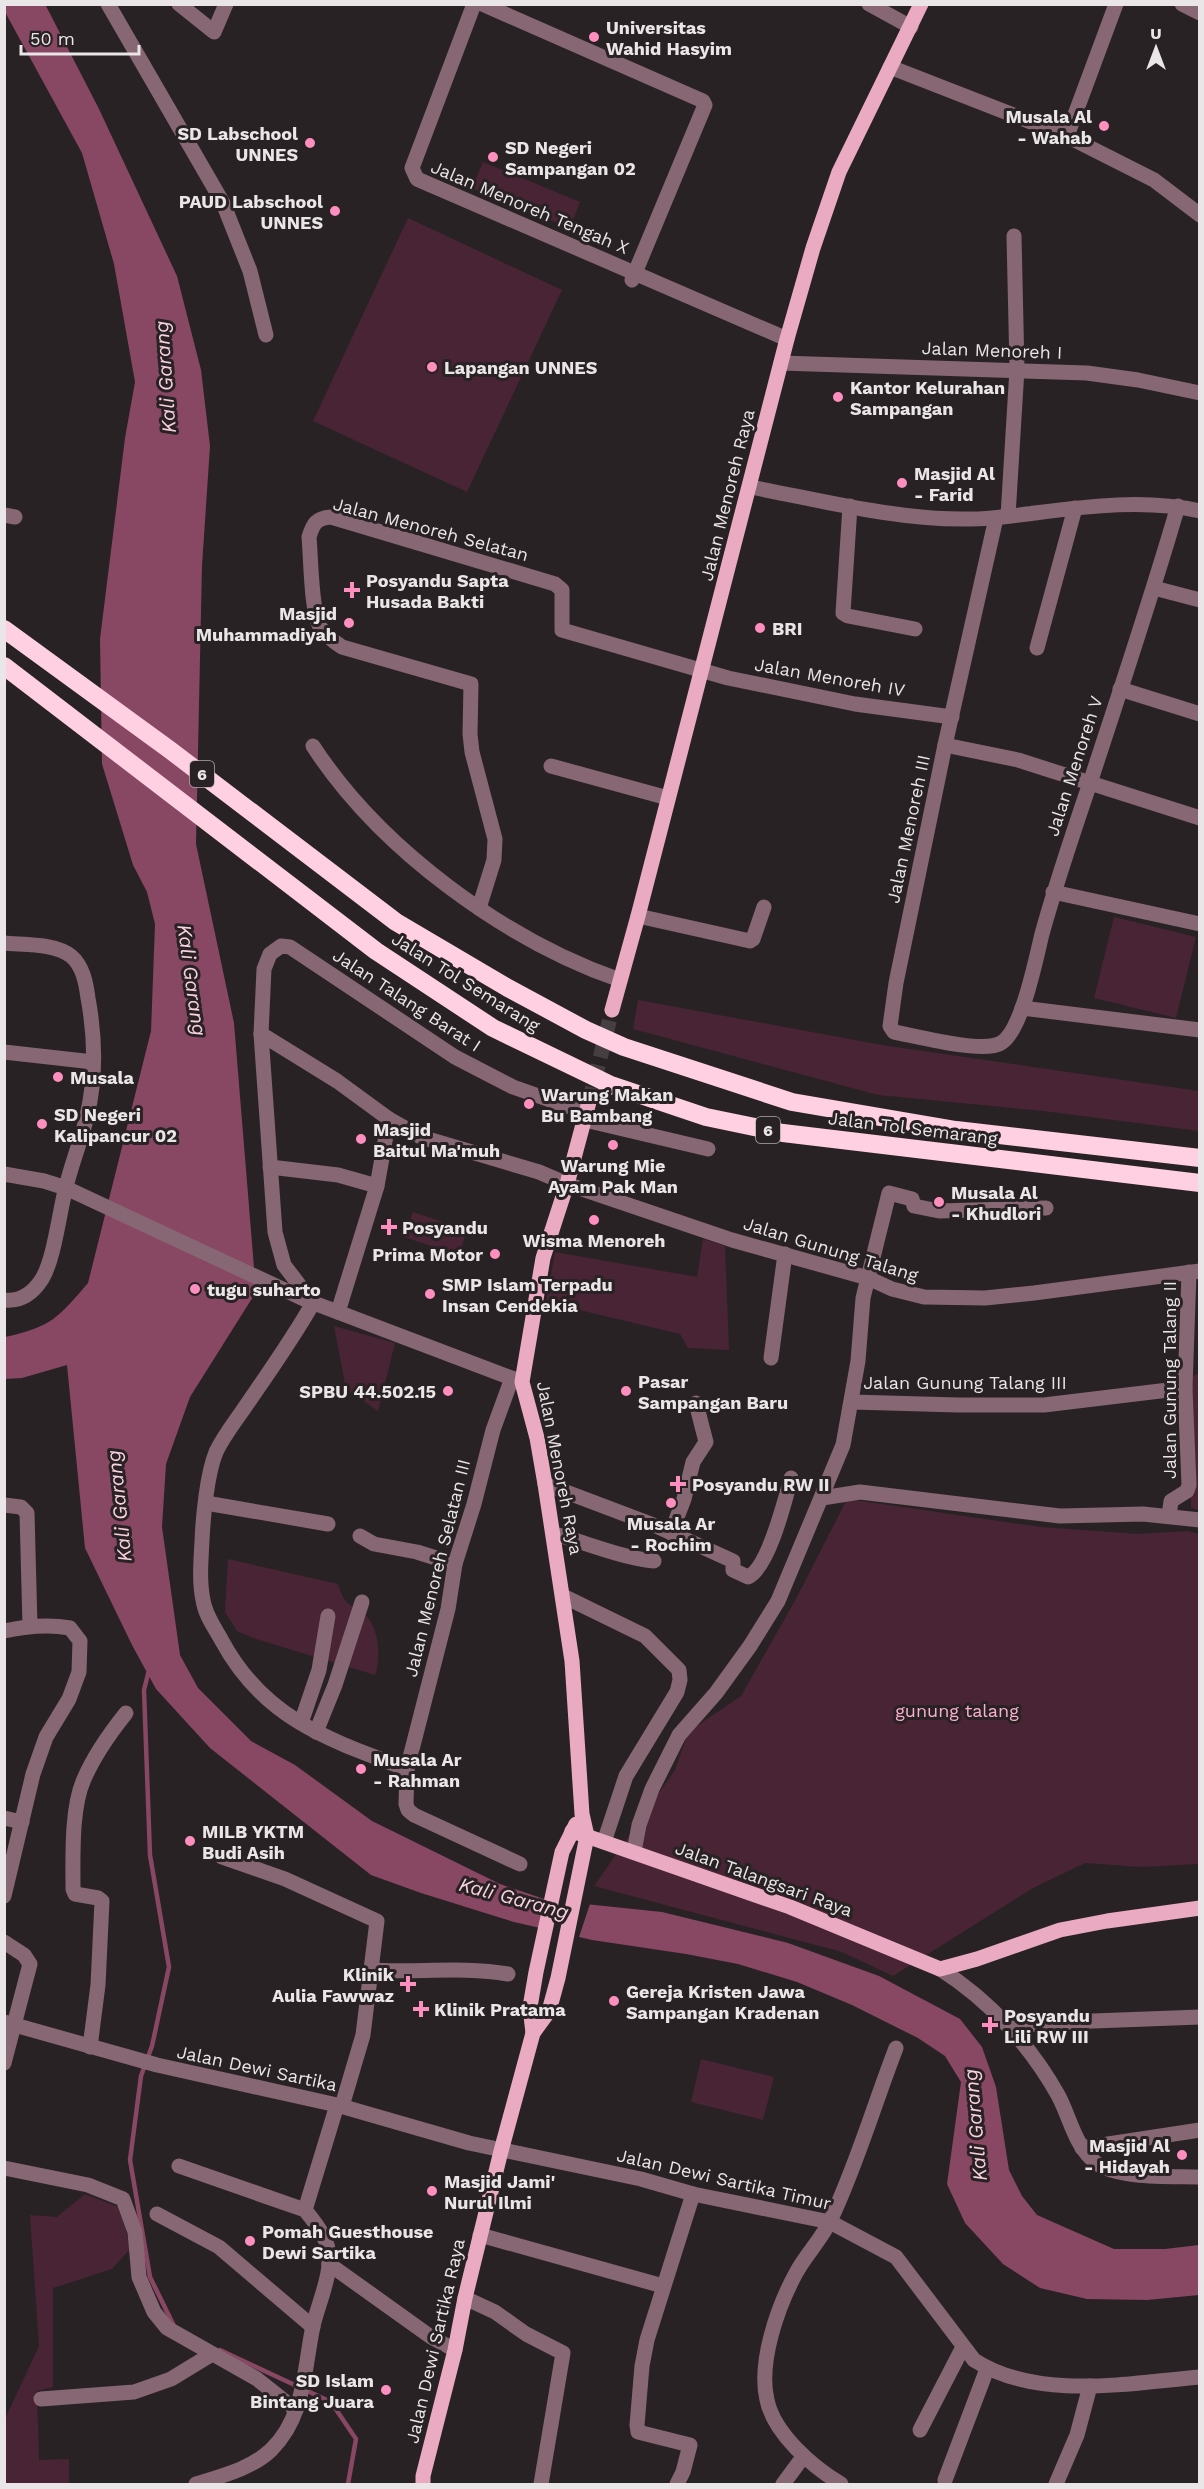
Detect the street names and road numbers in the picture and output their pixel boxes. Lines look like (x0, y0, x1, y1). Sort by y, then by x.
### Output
street label: Jalan Menoreh Tengah X (428, 156, 632, 258)
street label: Jalan Menoreh I (921, 337, 1063, 363)
street label: Jalan Menoreh Raya (696, 407, 758, 583)
street label: Jalan Menoreh Selatan (331, 493, 531, 565)
street label: Jalan Menoreh IV (753, 653, 907, 701)
street label: Jalan Menoreh V (1041, 693, 1107, 839)
street label: Jalan Menoreh III (882, 753, 934, 905)
road number: 6 (190, 761, 214, 787)
street label: Jalan Tol Semarang (388, 928, 544, 1036)
street label: Jalan Talang Barat I (329, 944, 485, 1056)
street label: Jalan Tol Semarang (827, 1107, 999, 1149)
road number: 6 (756, 1117, 780, 1143)
street label: Jalan Gunung Talang (741, 1212, 921, 1286)
street label: Jalan Gunung Talang II (1159, 1281, 1180, 1479)
street label: Jalan Gunung Talang III (863, 1372, 1067, 1393)
street label: Jalan Menoreh Raya (533, 1380, 587, 1556)
street label: Jalan Menoreh Selatan III (400, 1457, 474, 1679)
street label: Jalan Talangsari Raya (673, 1837, 855, 1921)
street label: Jalan Dewi Sartika (175, 2041, 339, 2095)
street label: Jalan Dewi Sartika Timur (615, 2144, 833, 2214)
street label: Jalan Dewi Sartika Raya (401, 2236, 469, 2446)

